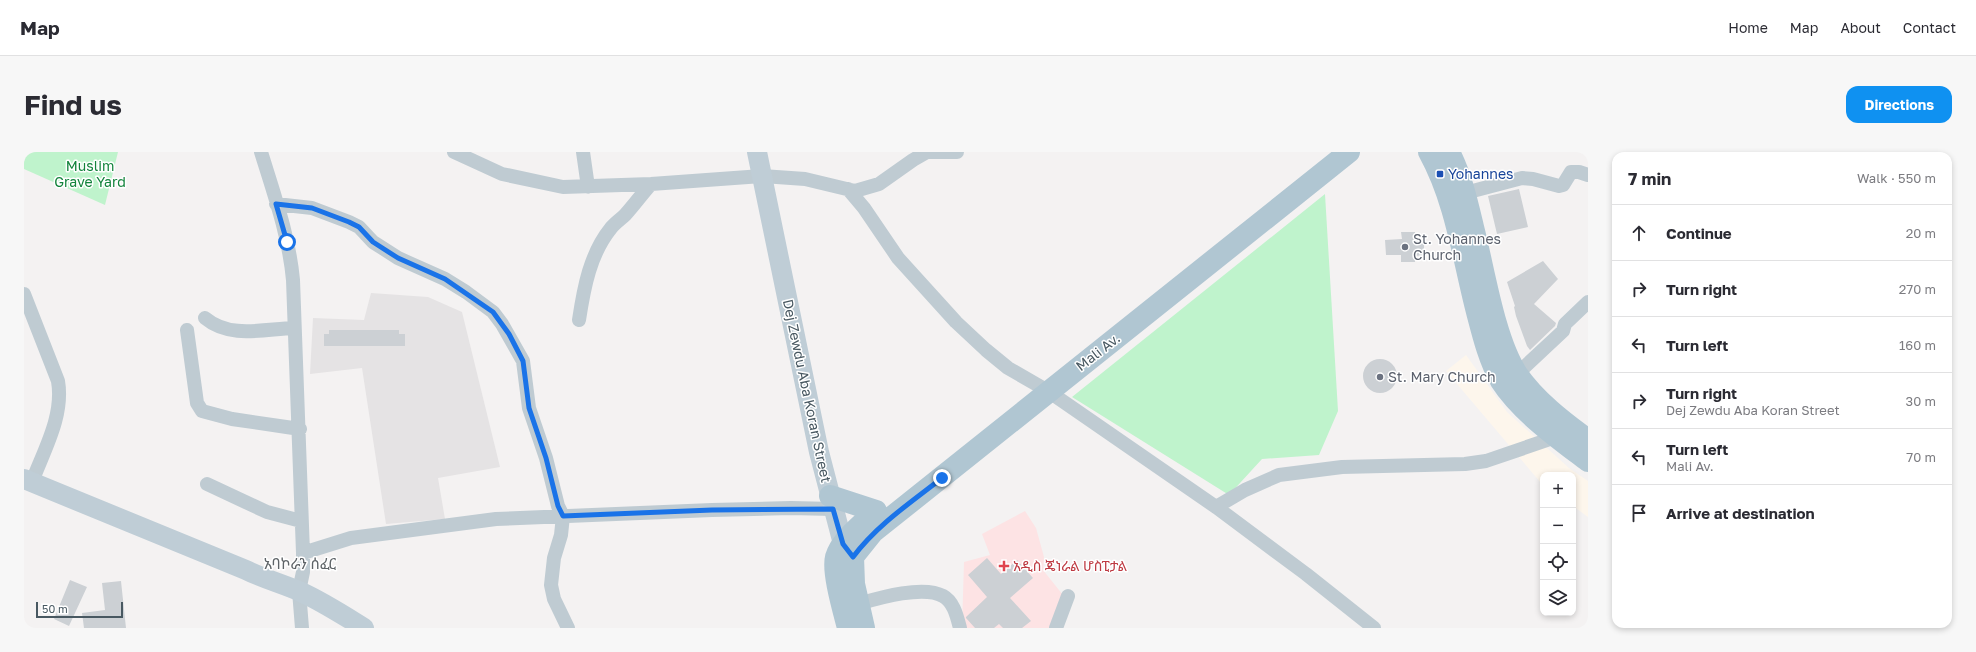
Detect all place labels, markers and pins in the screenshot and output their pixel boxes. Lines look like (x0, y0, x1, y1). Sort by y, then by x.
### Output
place label: Yohannes (1448, 165, 1514, 182)
marker: Yohannes (1435, 169, 1445, 179)
place label: St. Yohannes Church (1413, 230, 1501, 263)
marker: St. Yohannes Church (1400, 242, 1410, 252)
place label: St. Mary Church (1388, 368, 1496, 385)
marker: St. Mary Church (1375, 372, 1385, 382)
place label: አዲስ ጄነራል ሆስፒታል (1013, 557, 1128, 574)
marker: አዲስ ጄነራል ሆስፒታል (998, 560, 1010, 572)

